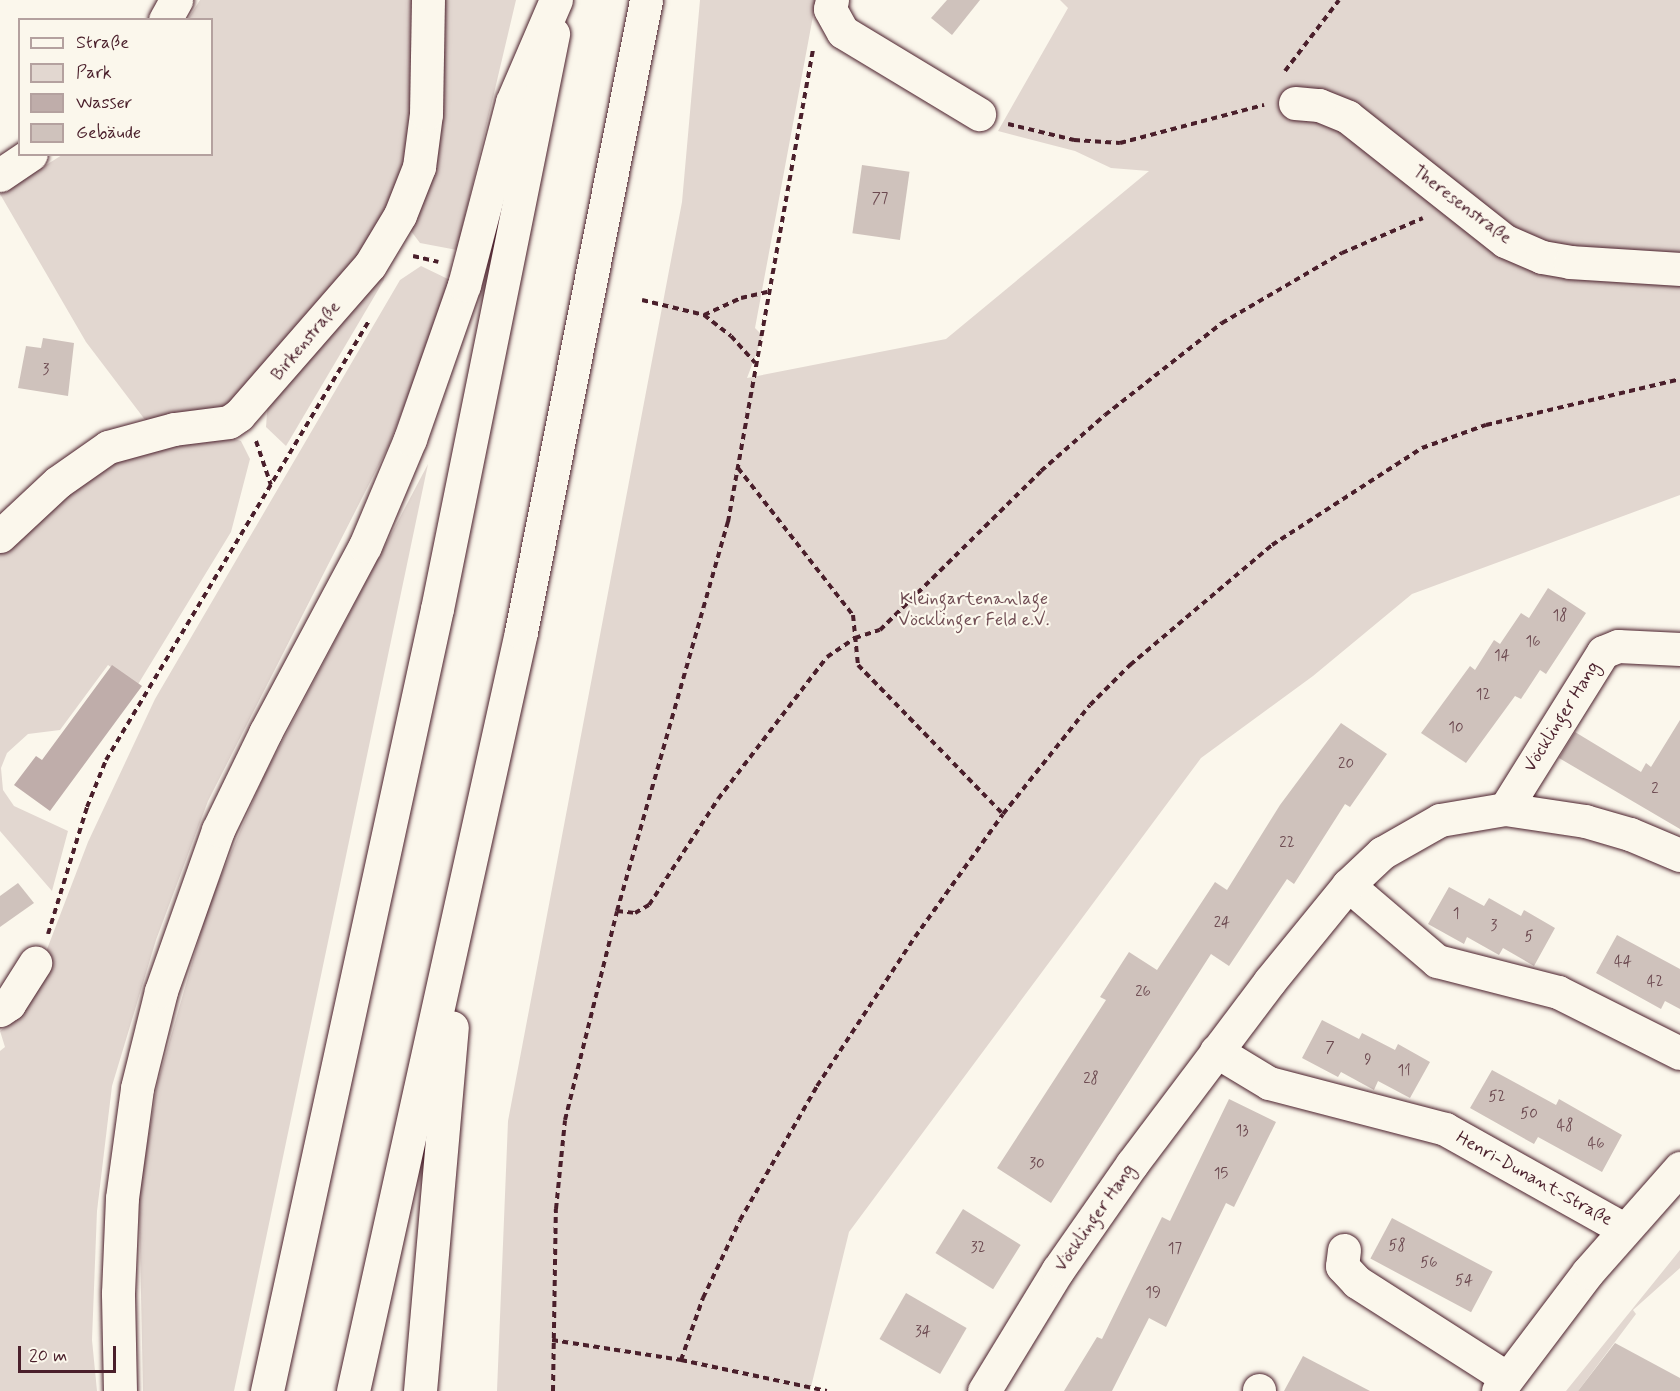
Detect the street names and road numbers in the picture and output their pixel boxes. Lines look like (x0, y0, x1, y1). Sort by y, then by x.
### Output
street label: Theresenstraße (1408, 161, 1516, 249)
street label: Birkenstraße (267, 297, 345, 385)
street label: Vöcklinger Hang (1519, 657, 1605, 777)
street label: Henri-Dunant-Straße (1452, 1127, 1616, 1231)
street label: Vöcklinger Hang (1050, 1160, 1140, 1276)

